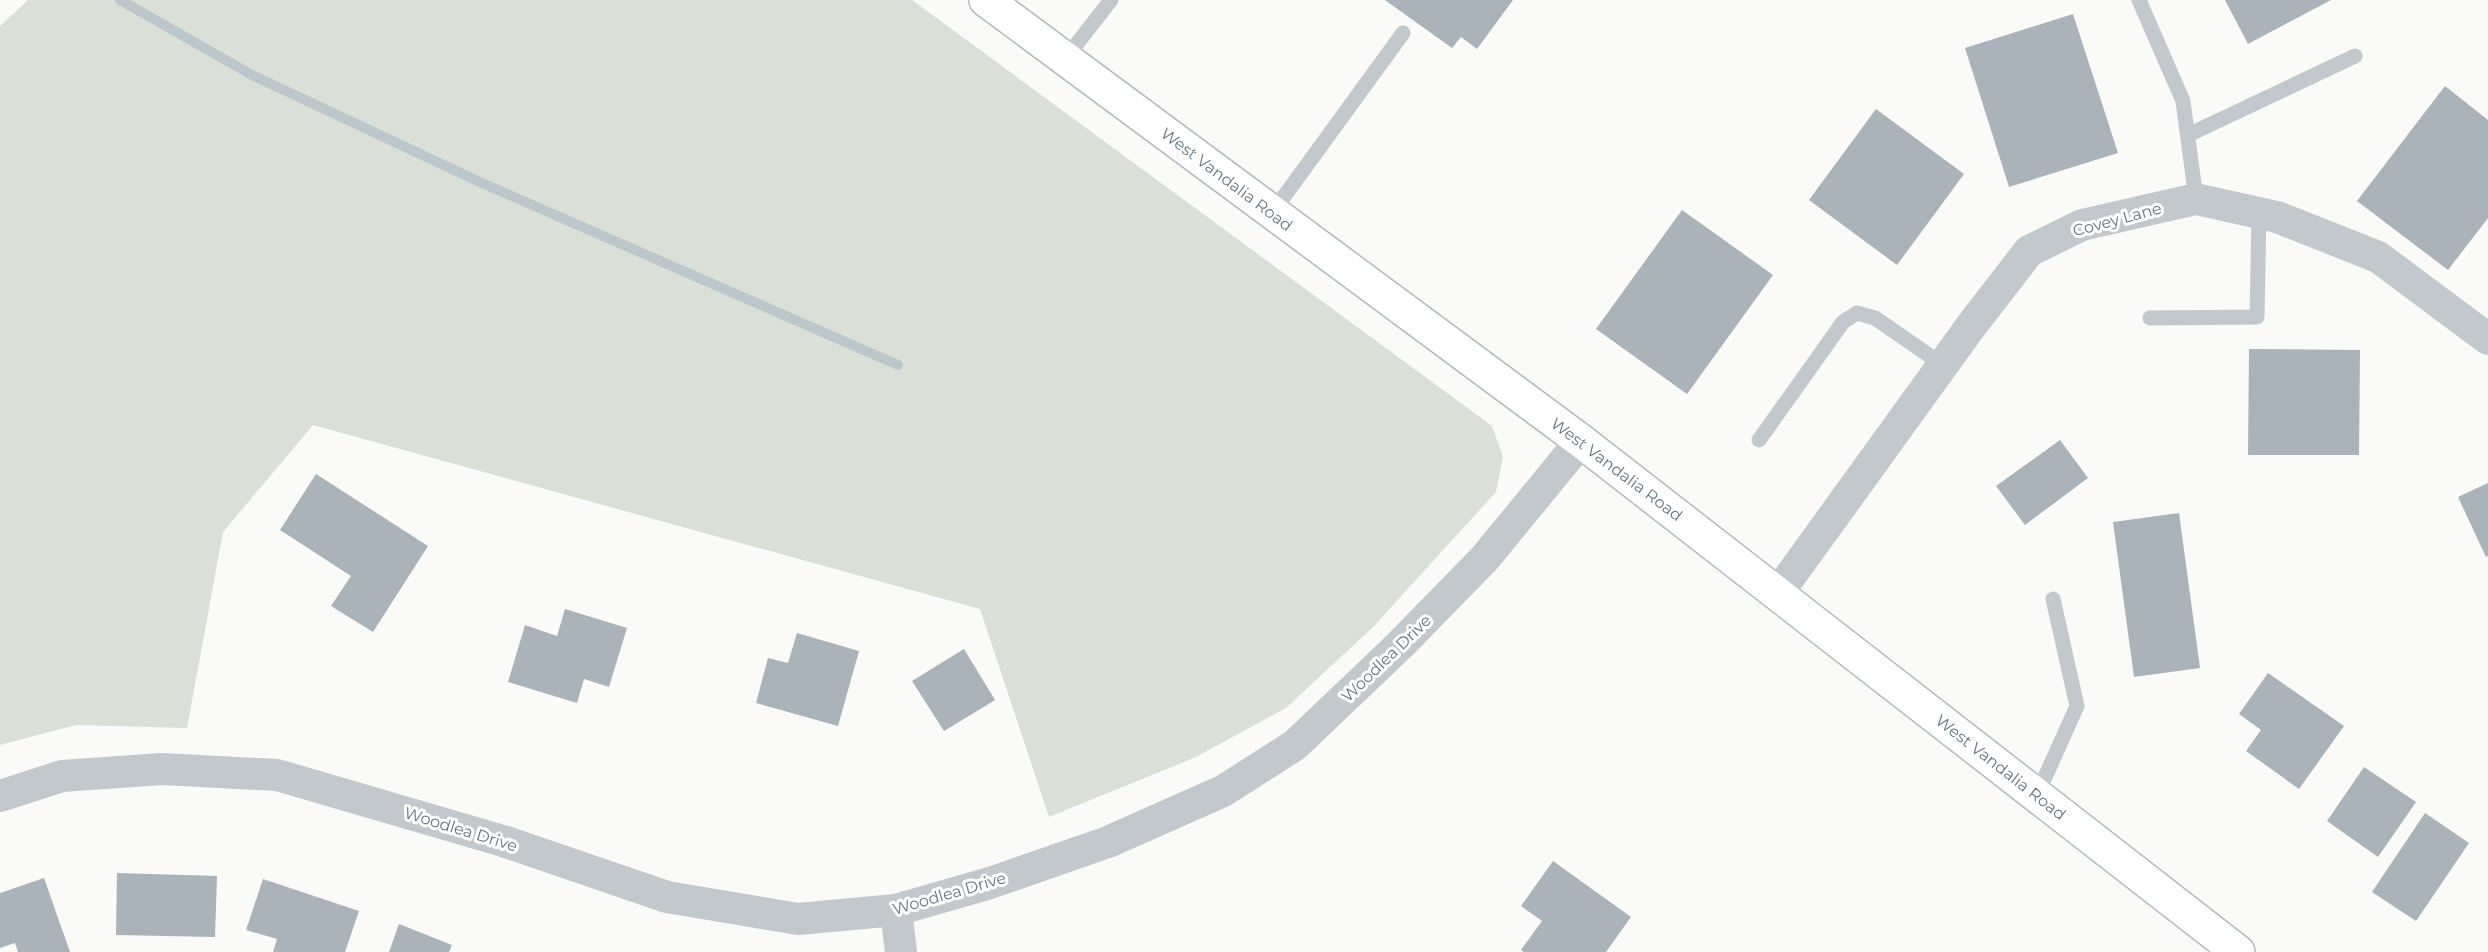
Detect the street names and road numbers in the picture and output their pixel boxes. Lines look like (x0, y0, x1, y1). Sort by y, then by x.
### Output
street label: West Vandalia Road (1157, 124, 1296, 235)
street label: Covey Lane (2071, 199, 2164, 240)
street label: West Vandalia Road (1547, 414, 1686, 525)
street label: Woodlea Drive (1338, 611, 1435, 706)
street label: West Vandalia Road (1932, 711, 2070, 824)
street label: Woodlea Drive (402, 803, 520, 856)
street label: Woodlea Drive (890, 868, 1008, 919)

